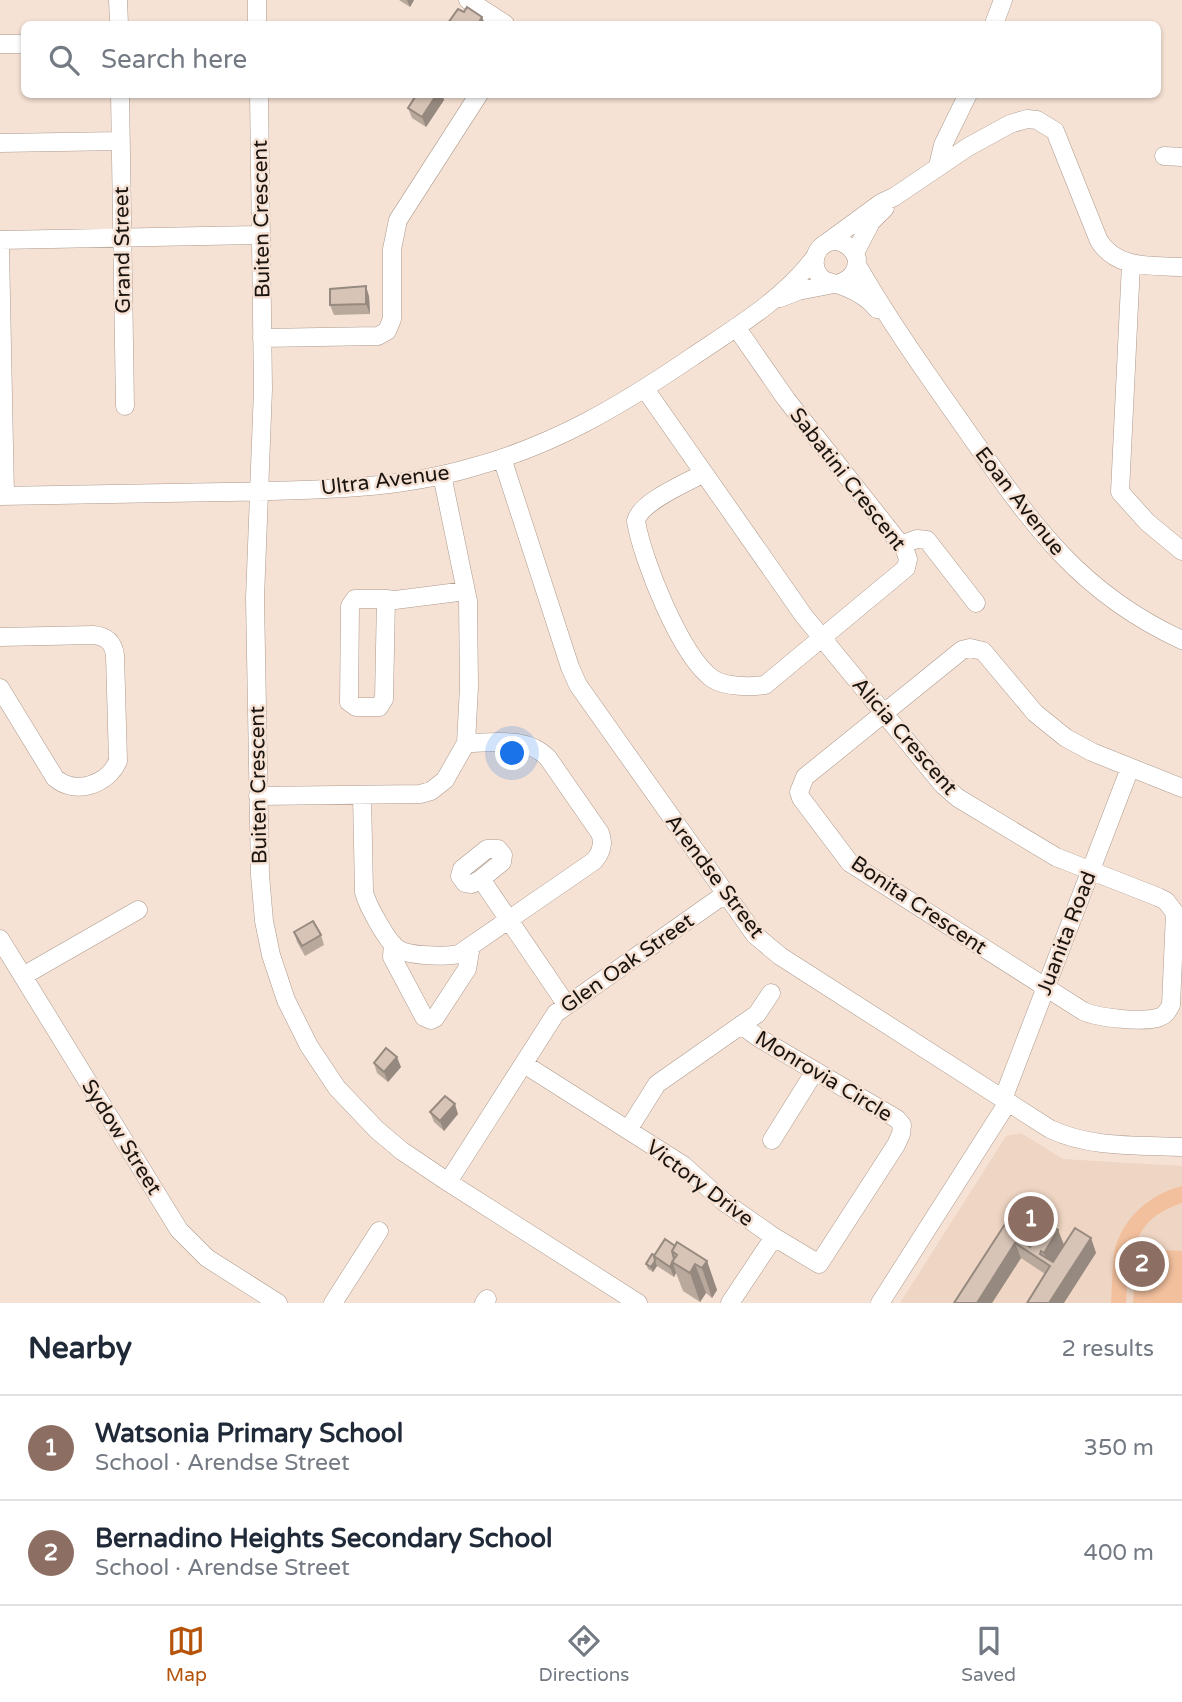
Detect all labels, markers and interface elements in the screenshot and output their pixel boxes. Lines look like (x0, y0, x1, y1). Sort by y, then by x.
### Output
search box (21, 21, 1161, 98)
icon: search (45, 41, 83, 79)
text: Search here (101, 44, 247, 75)
street label: Buiten Crescent (248, 140, 275, 298)
street label: Grand Street (109, 186, 136, 314)
street label: Sabatini Crescent (784, 403, 911, 556)
street label: Eoan Avenue (969, 442, 1070, 561)
street label: Ultra Avenue (319, 460, 451, 501)
street label: Alicia Crescent (847, 673, 962, 800)
street label: Buiten Crescent (245, 706, 272, 864)
your location (495, 736, 529, 770)
street label: Arendse Street (660, 809, 769, 943)
street label: Bonita Crescent (846, 851, 991, 960)
street label: Juanita Road (1031, 868, 1102, 999)
street label: Glen Oak Street (556, 908, 699, 1019)
street label: Monrovia Circle (751, 1026, 897, 1127)
street label: Sydow Street (76, 1075, 167, 1200)
street label: Victory Drive (641, 1135, 758, 1232)
pin: 1 (1008, 1193, 1054, 1245)
pin: 2 (1119, 1238, 1165, 1290)
text: Nearby (28, 1330, 132, 1367)
text: 2 results (1061, 1335, 1154, 1363)
text: Watsonia Primary School (95, 1418, 403, 1449)
text: 1 (44, 1434, 58, 1462)
text: 350 m (1084, 1434, 1154, 1462)
text: School · Arendse Street (95, 1449, 350, 1477)
text: Bernadino Heights Secondary School (95, 1523, 552, 1554)
text: 2 (44, 1539, 58, 1567)
text: 400 m (1084, 1539, 1154, 1567)
text: School · Arendse Street (95, 1554, 350, 1582)
tab: Map (166, 1622, 207, 1686)
tab: Directions (539, 1622, 630, 1686)
tab: Saved (961, 1622, 1016, 1686)

